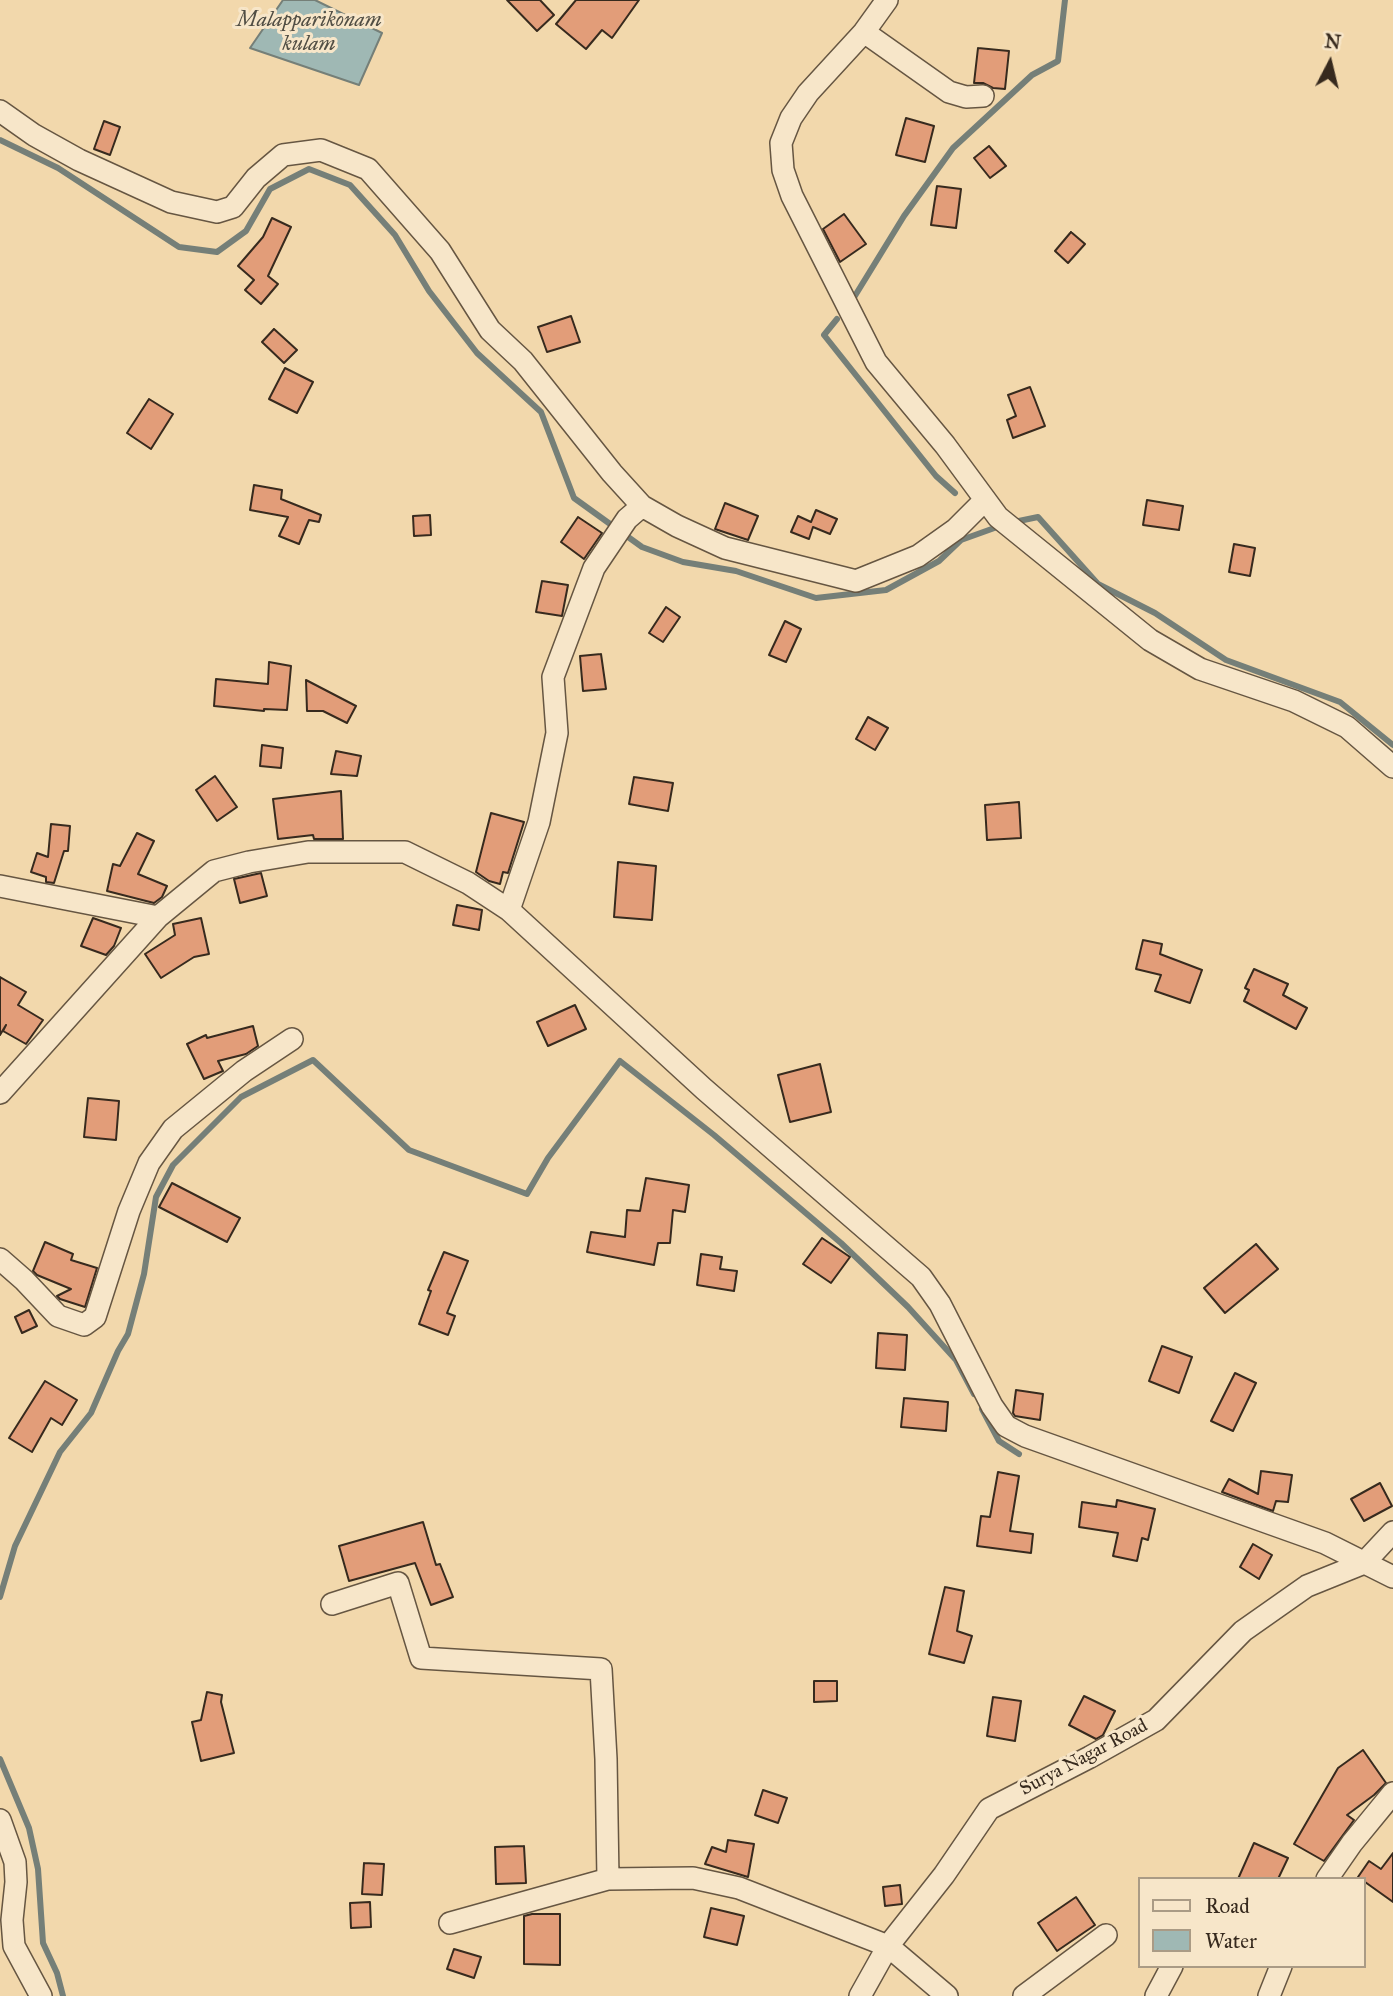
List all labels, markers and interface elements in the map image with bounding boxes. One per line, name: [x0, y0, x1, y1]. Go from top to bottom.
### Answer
water label: Malapparikonam kulam: [236, 8, 382, 58]
north arrow: [1295, 28, 1365, 98]
text: N: [1323, 29, 1342, 54]
street label: Surya Nagar Road: [1016, 1715, 1152, 1801]
legend: [1138, 1877, 1365, 1968]
text: Road: [1205, 1893, 1250, 1919]
text: Water: [1205, 1928, 1257, 1954]

